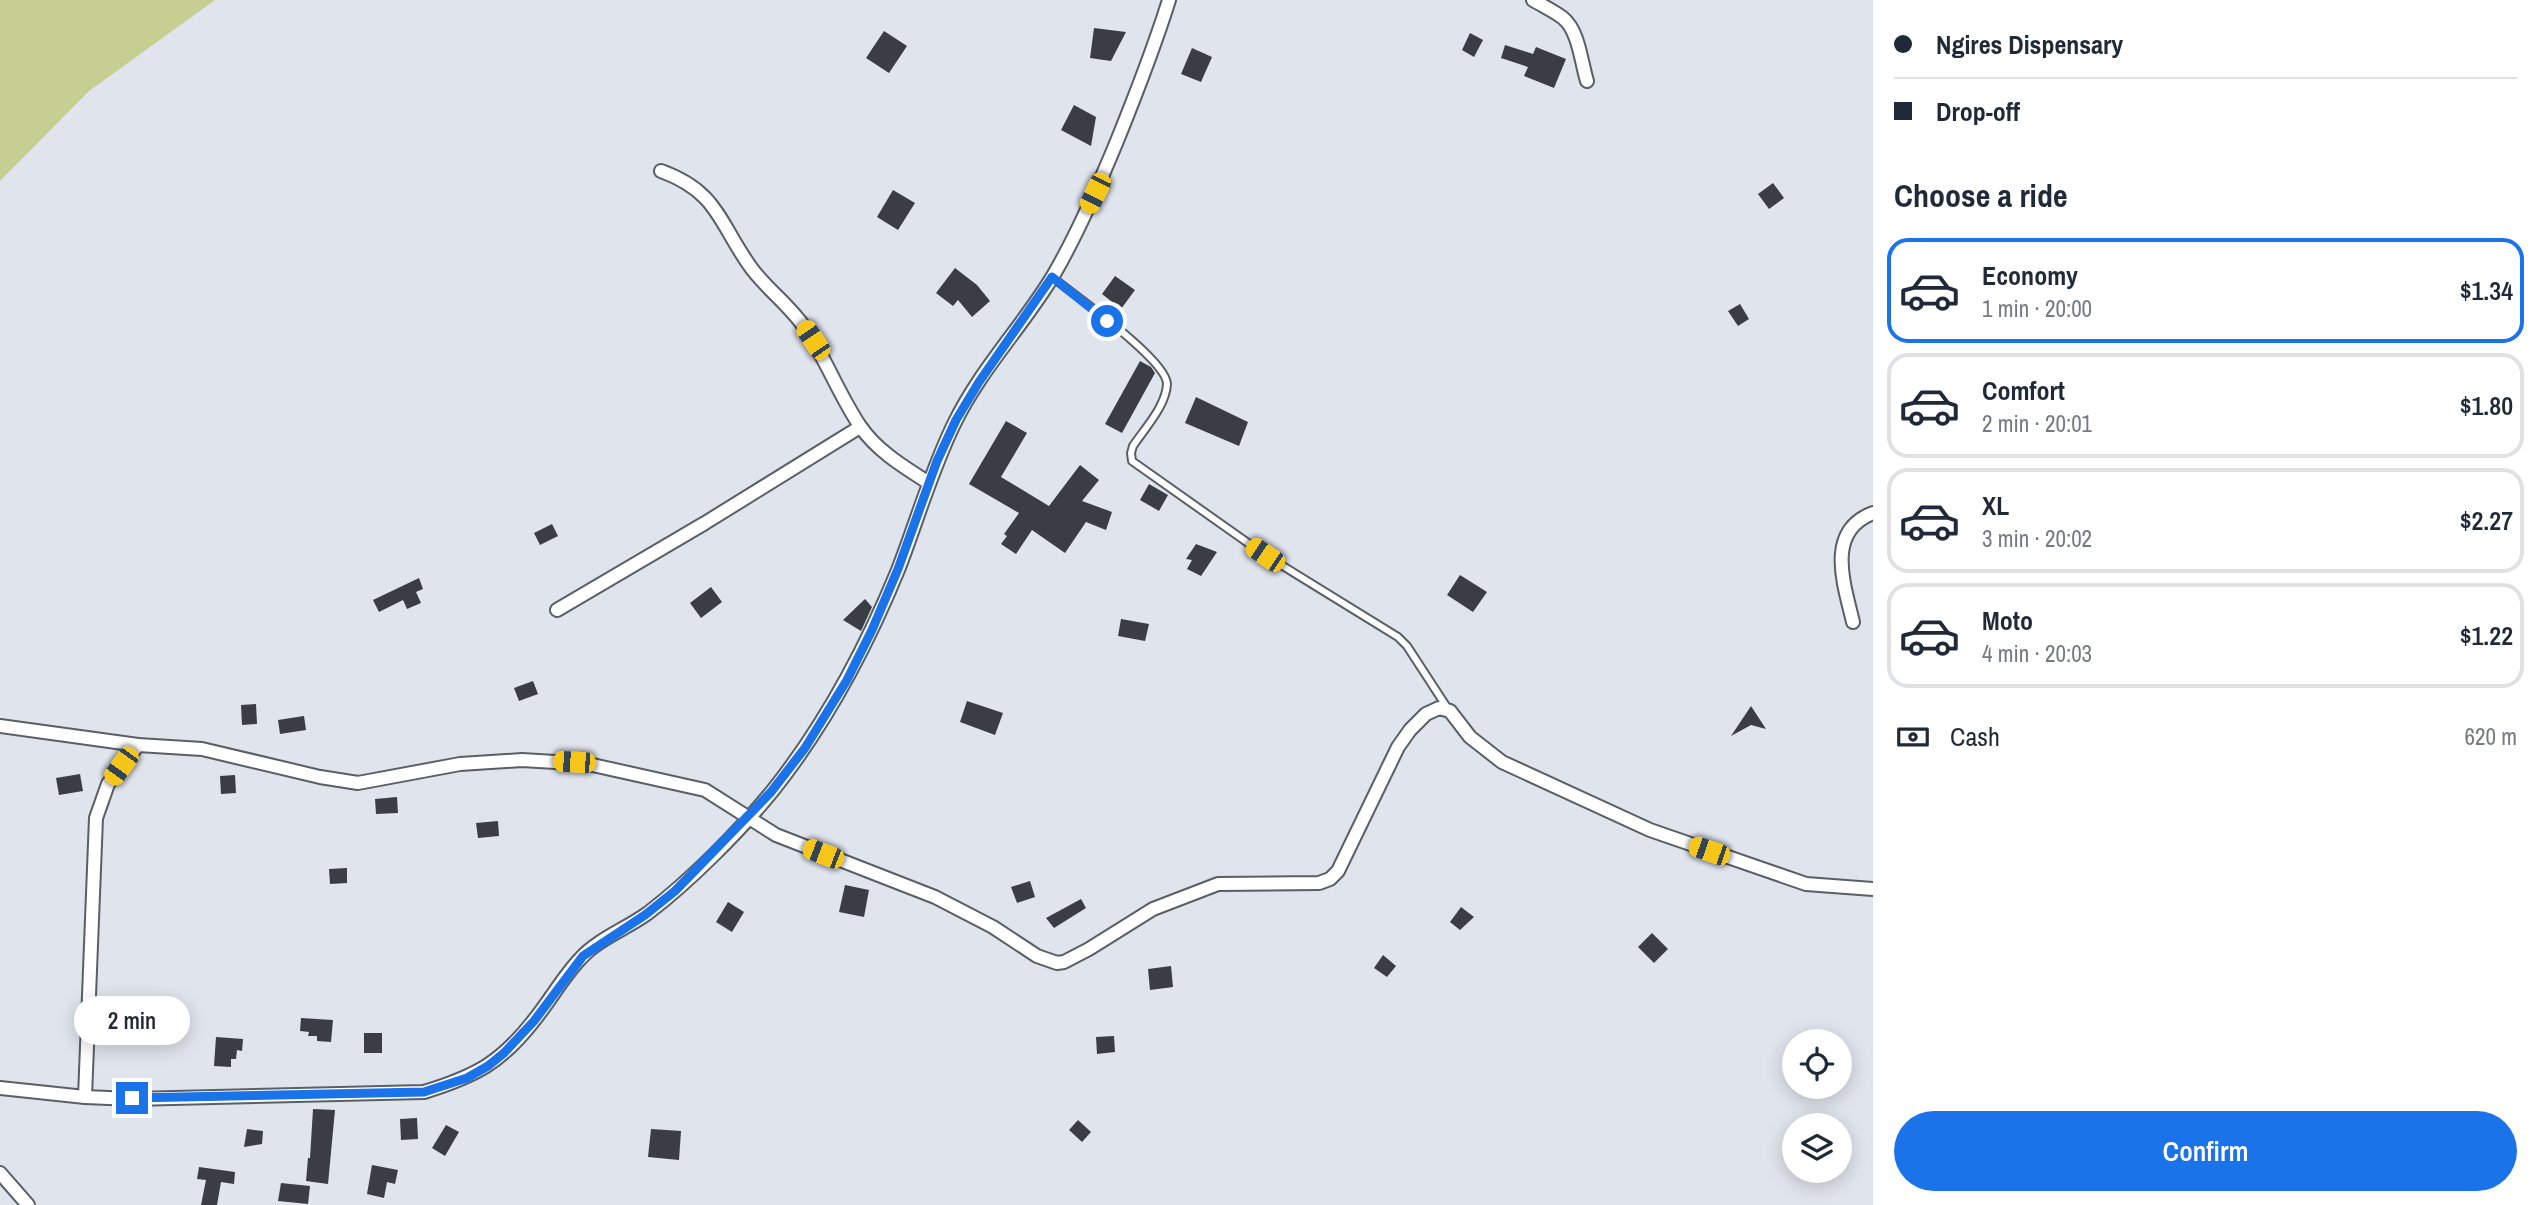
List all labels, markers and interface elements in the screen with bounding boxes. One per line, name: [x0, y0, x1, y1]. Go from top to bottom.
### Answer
text: Ngires Dispensary: [1936, 27, 2123, 62]
text: Drop-off: [1936, 94, 2020, 129]
car: [1077, 170, 1114, 216]
text: Choose a ride: [1894, 174, 2068, 217]
text: Economy: [1982, 258, 2078, 293]
icon: car: [1898, 259, 1961, 322]
text: $1.34: [2460, 273, 2513, 308]
text: 1 min · 20:00: [1982, 293, 2092, 324]
route start: [1091, 305, 1123, 337]
car: [793, 317, 834, 363]
text: Comfort: [1982, 373, 2065, 408]
icon: car: [1898, 374, 1961, 437]
text: $1.80: [2460, 388, 2513, 423]
text: 2 min · 20:01: [1982, 408, 2092, 439]
text: XL: [1982, 488, 2009, 523]
icon: car: [1898, 489, 1961, 552]
text: $2.27: [2460, 503, 2513, 538]
text: 3 min · 20:02: [1982, 523, 2092, 554]
car: [1242, 535, 1289, 575]
text: Moto: [1982, 603, 2033, 638]
icon: car: [1898, 604, 1961, 667]
text: $1.22: [2460, 618, 2513, 653]
text: 4 min · 20:03: [1982, 638, 2092, 669]
icon: cash: [1894, 718, 1932, 756]
text: Cash: [1950, 719, 2000, 754]
text: 620 m: [2465, 721, 2517, 752]
car: [101, 743, 142, 789]
car: [553, 750, 596, 774]
car: [1686, 834, 1733, 868]
car: [800, 837, 847, 871]
callout: 2 min: [74, 996, 190, 1046]
text: 2 min: [108, 1005, 156, 1036]
map controls: [1782, 1029, 1852, 1183]
button: locate: [1782, 1029, 1852, 1099]
route end: [116, 1082, 148, 1114]
button: Confirm: [1894, 1111, 2517, 1191]
button: layers: [1782, 1113, 1852, 1183]

